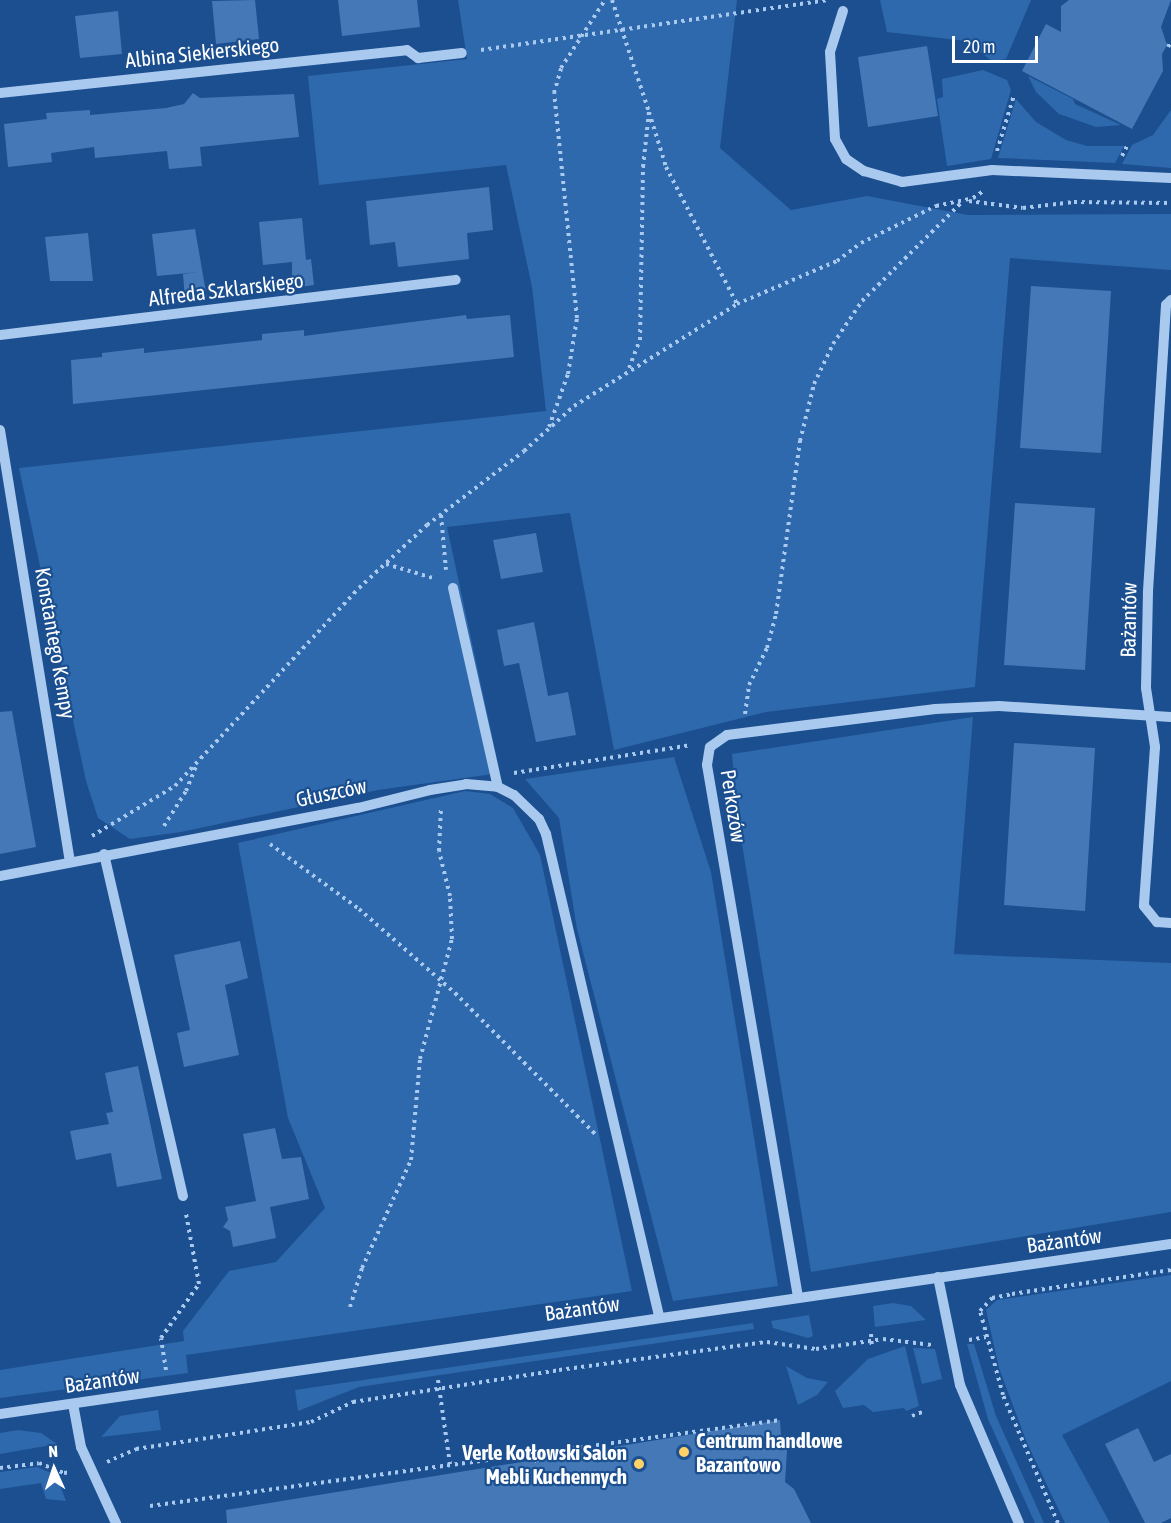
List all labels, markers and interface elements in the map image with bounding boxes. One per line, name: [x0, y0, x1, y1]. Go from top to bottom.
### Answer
scale bar: [955, 24, 1040, 62]
street label: Albina Siekierskiego: [124, 31, 280, 73]
text: 20 m: [963, 36, 995, 57]
street label: Alfreda Szklarskiego: [147, 267, 305, 311]
street label: Konstantego Kempy: [30, 565, 82, 721]
street label: Bażantów: [1115, 582, 1141, 658]
street label: Perkozów: [716, 768, 752, 844]
street label: Głuszców: [293, 772, 369, 812]
street label: Bażantów: [1025, 1222, 1103, 1258]
street label: Bażantów: [543, 1290, 621, 1326]
street label: Bażantów: [63, 1362, 141, 1398]
place label: Centrum handlowe Bazantowo: [696, 1427, 843, 1477]
north arrow: [24, 1439, 84, 1499]
place label: Verle Kotłowski Salon Mebli Kuchennych: [462, 1439, 627, 1489]
text: N: [48, 1442, 58, 1460]
marker: Centrum handlowe Bazantowo: [677, 1445, 691, 1459]
marker: Verle Kotłowski Salon Mebli Kuchennych: [632, 1457, 646, 1471]

